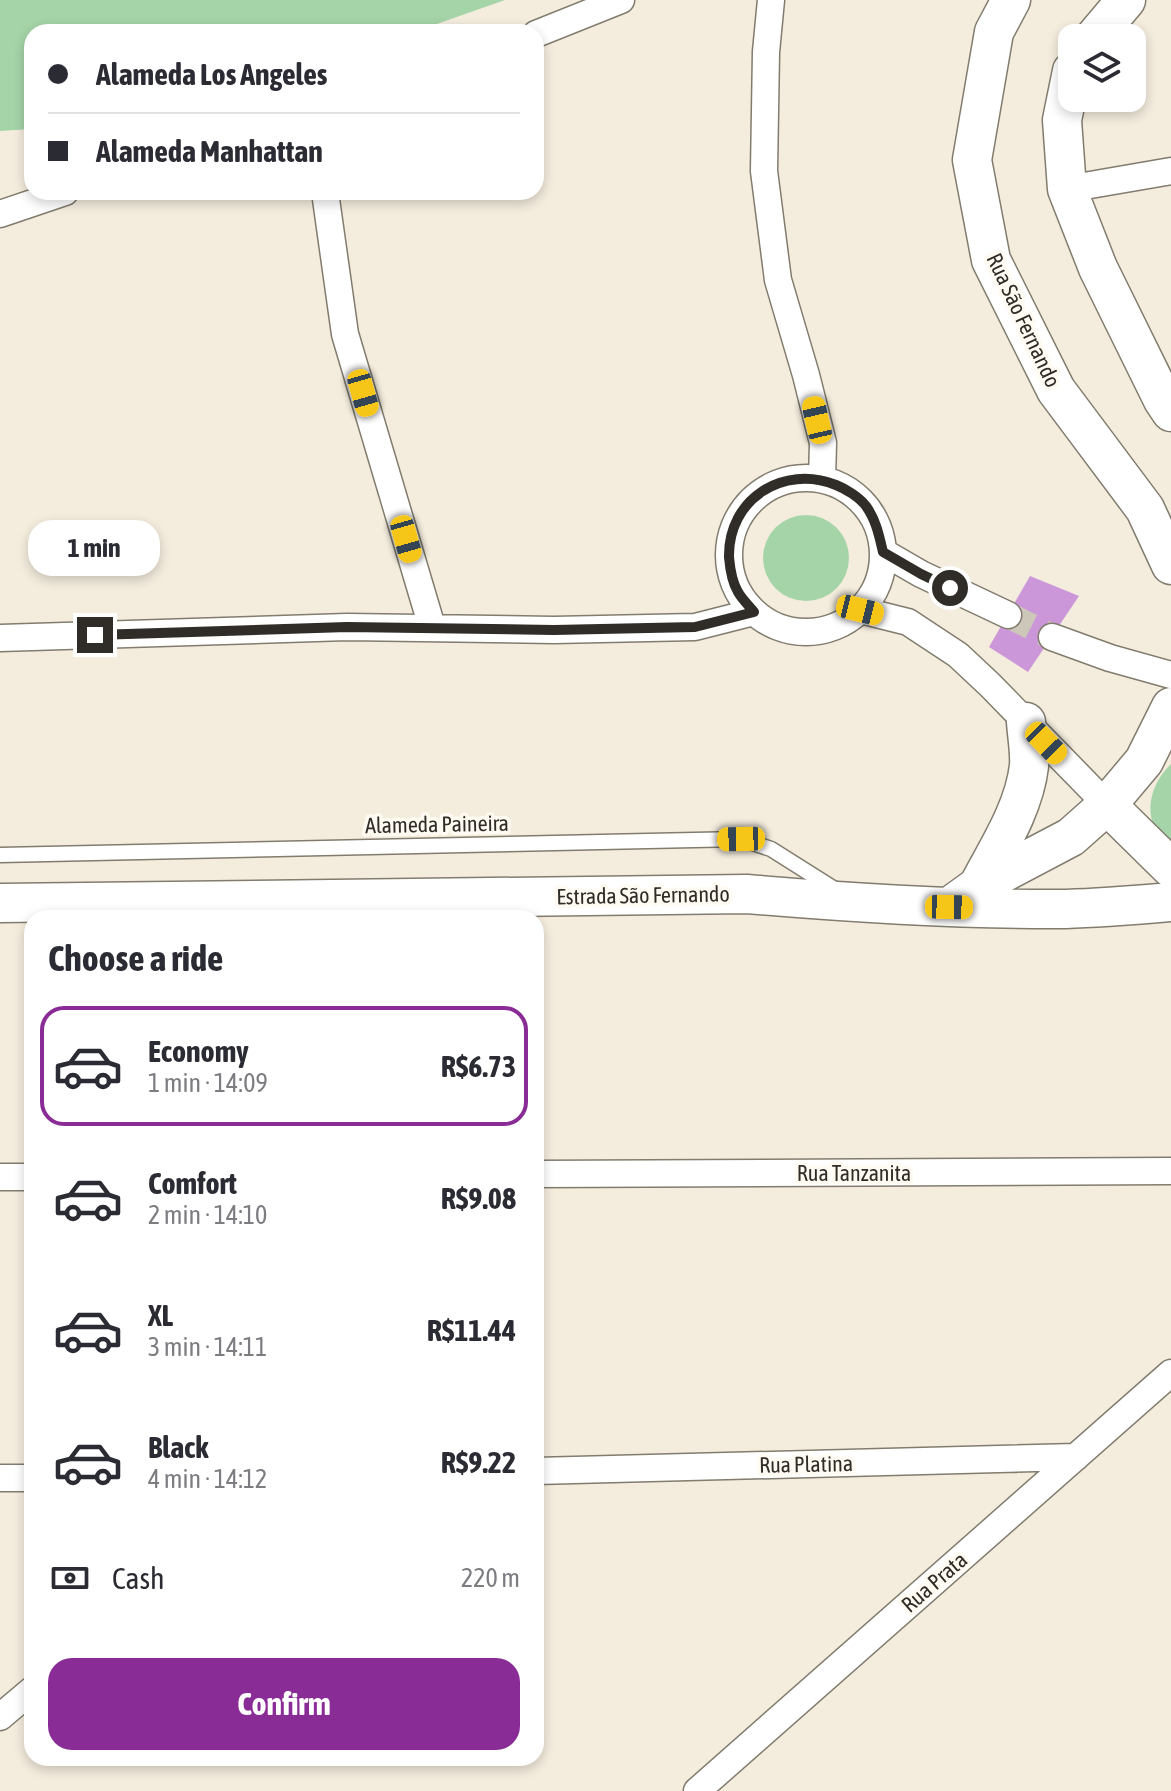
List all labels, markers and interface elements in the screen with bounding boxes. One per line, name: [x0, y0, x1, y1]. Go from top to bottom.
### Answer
map controls: [1058, 24, 1146, 112]
button: layers: [1058, 24, 1146, 112]
text: Alameda Los Angeles: [96, 57, 327, 91]
text: Alameda Manhattan: [96, 134, 323, 168]
street label: Rua São Fernando: [982, 249, 1066, 391]
car: [345, 367, 381, 419]
car: [800, 394, 834, 446]
car: [388, 513, 424, 565]
callout: 1 min: [29, 519, 161, 575]
text: 1 min: [67, 533, 121, 563]
route start: [932, 570, 968, 606]
car: [834, 593, 886, 627]
route end: [77, 617, 113, 653]
car: [1021, 717, 1071, 769]
street label: Alameda Paineira: [365, 810, 509, 838]
car: [717, 827, 765, 851]
street label: Estrada São Fernando: [556, 880, 730, 910]
car: [925, 895, 973, 919]
text: Choose a ride: [48, 937, 223, 979]
icon: car: [52, 1030, 124, 1102]
text: Economy: [148, 1034, 249, 1068]
text: R$6.73: [441, 1049, 516, 1083]
text: 1 min · 14:09: [148, 1068, 268, 1098]
street label: Rua Tanzanita: [797, 1160, 911, 1186]
icon: car: [52, 1162, 124, 1234]
text: Comfort: [148, 1166, 237, 1200]
text: R$9.08: [441, 1181, 516, 1215]
text: 2 min · 14:10: [148, 1200, 267, 1230]
icon: car: [52, 1294, 124, 1366]
text: XL: [148, 1298, 173, 1332]
text: R$11.44: [427, 1313, 516, 1347]
text: 3 min · 14:11: [148, 1332, 267, 1362]
icon: car: [52, 1426, 124, 1498]
text: Black: [148, 1430, 208, 1464]
text: R$9.22: [441, 1445, 516, 1479]
street label: Rua Platina: [759, 1450, 853, 1478]
text: 4 min · 14:12: [148, 1464, 267, 1494]
street label: Rua Prata: [896, 1546, 972, 1618]
icon: cash: [48, 1556, 92, 1600]
text: Cash: [112, 1561, 165, 1595]
text: 220 m: [461, 1563, 520, 1593]
button: Confirm: [48, 1658, 520, 1750]

